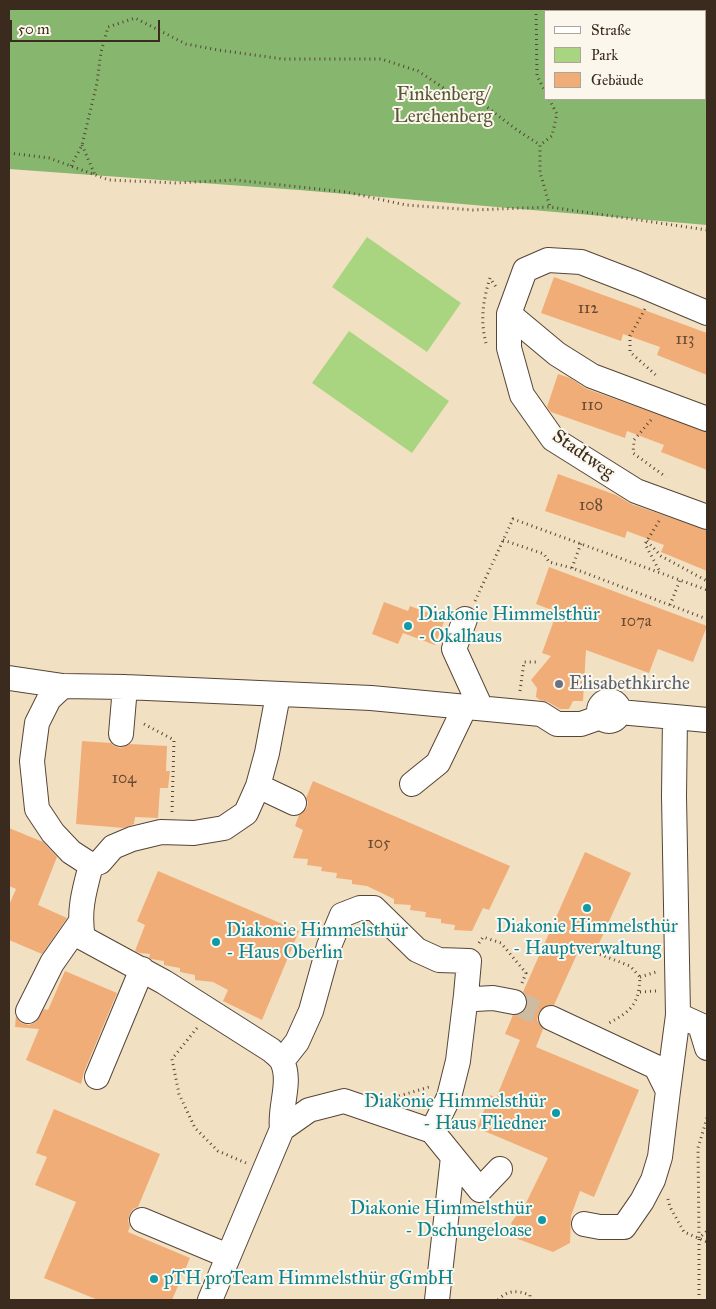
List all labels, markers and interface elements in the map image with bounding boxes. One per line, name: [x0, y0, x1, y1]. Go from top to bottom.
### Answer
scale bar: [12, 10, 162, 42]
legend: [544, 10, 706, 100]
text: 50 m: [18, 20, 50, 38]
text: Straße: [591, 21, 631, 39]
text: Park: [591, 46, 618, 64]
text: Gebäude: [591, 71, 644, 89]
park label: Finkenberg/ Lerchenberg: [394, 84, 492, 128]
house number: 112: [578, 299, 598, 319]
house number: 113: [675, 330, 695, 350]
house number: 110: [581, 396, 603, 416]
street label: Stadtweg: [547, 425, 619, 485]
house number: 108: [579, 496, 603, 516]
place label: Diakonie Himmelsthür - Okalhaus: [418, 604, 600, 648]
house number: 107a: [621, 612, 651, 632]
marker: Diakonie Himmelsthür - Okalhaus: [402, 620, 414, 632]
place label: Elisabethkirche: [569, 673, 690, 695]
marker: Elisabethkirche: [553, 678, 565, 690]
house number: 104: [112, 769, 136, 789]
house number: 105: [368, 834, 390, 854]
marker: Diakonie Himmelsthür - Hauptverwaltung: [581, 902, 593, 914]
place label: Diakonie Himmelsthür - Hauptverwaltung: [496, 916, 678, 960]
place label: Diakonie Himmelsthür - Haus Oberlin: [226, 920, 408, 964]
marker: Diakonie Himmelsthür - Haus Oberlin: [210, 936, 222, 948]
place label: Diakonie Himmelsthür - Haus Fliedner: [364, 1091, 546, 1135]
marker: Diakonie Himmelsthür - Haus Fliedner: [550, 1107, 562, 1119]
place label: Diakonie Himmelsthür - Dschungeloase: [350, 1198, 532, 1242]
marker: Diakonie Himmelsthür - Dschungeloase: [536, 1214, 548, 1226]
place label: pTH proTeam Himmelsthür gGmbH: [164, 1268, 454, 1290]
marker: pTH proTeam Himmelsthür gGmbH: [148, 1273, 160, 1285]

